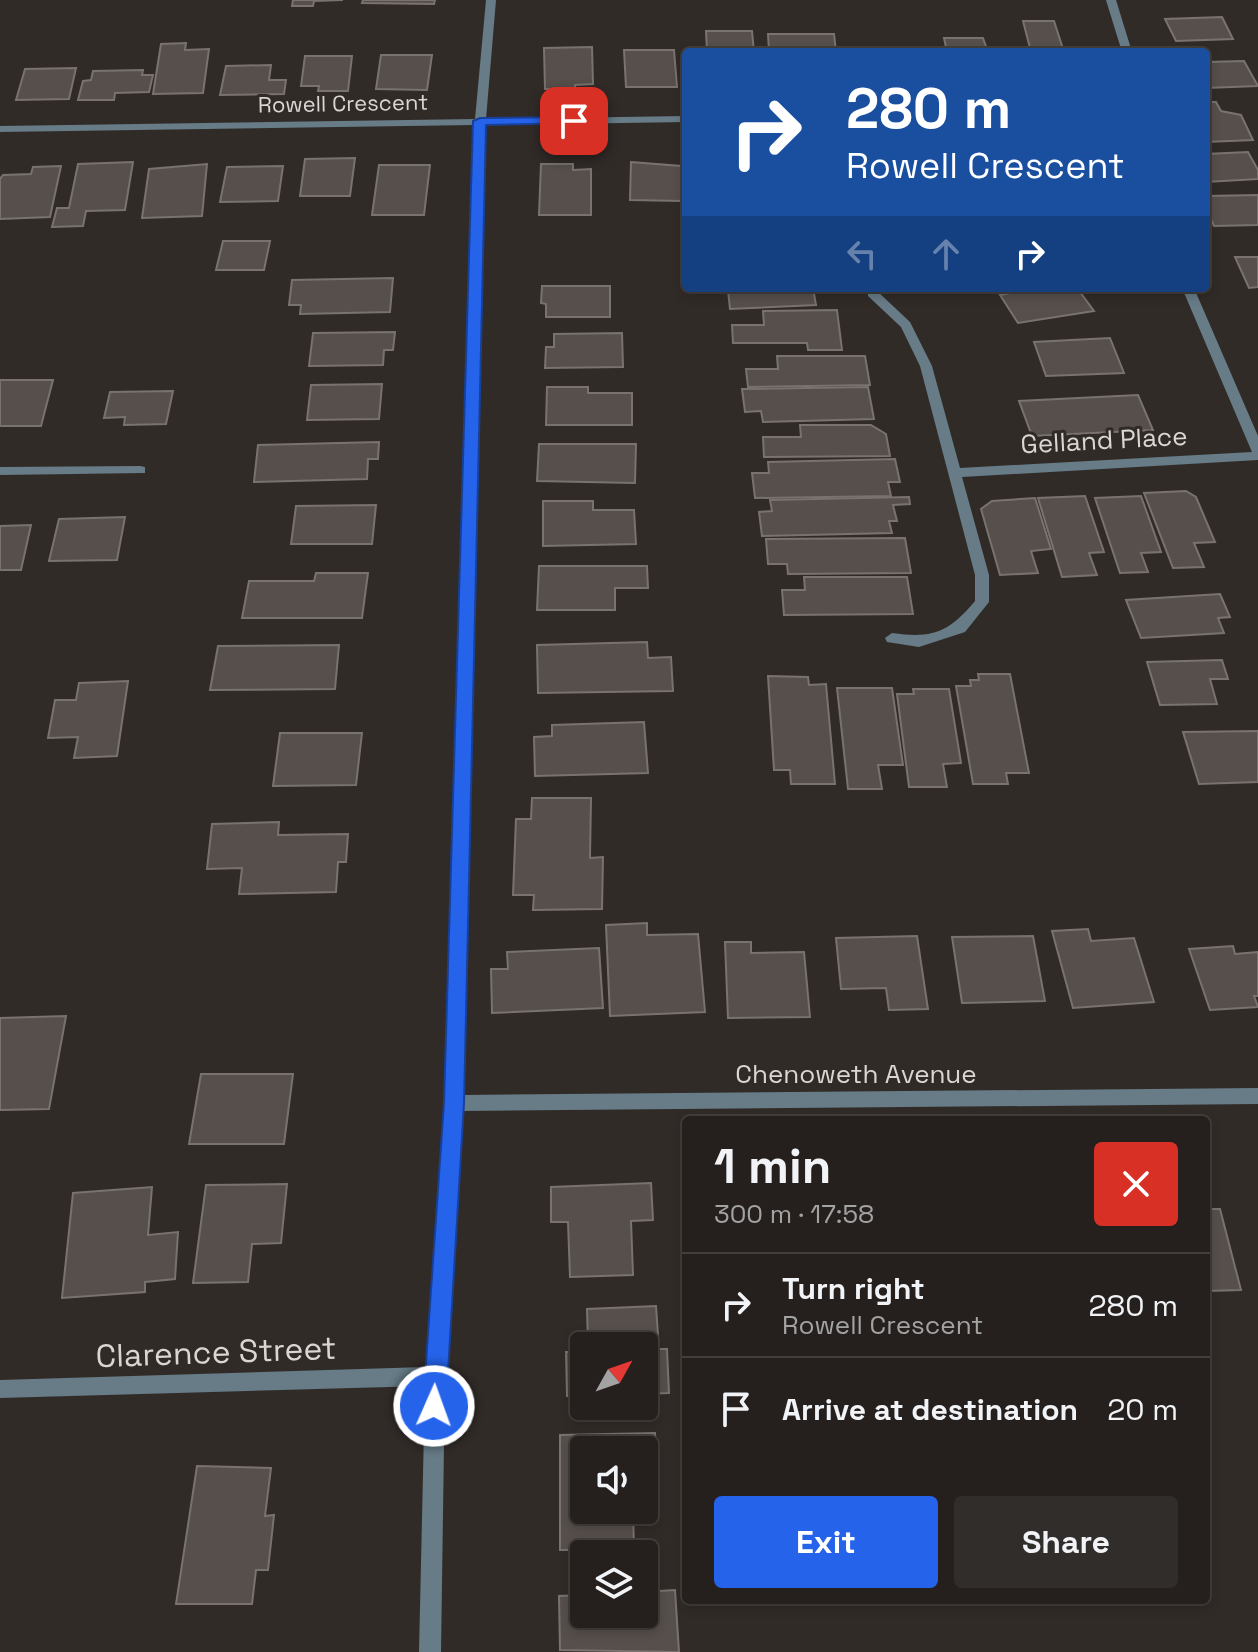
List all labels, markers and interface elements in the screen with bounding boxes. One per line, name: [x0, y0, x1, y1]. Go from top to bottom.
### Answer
text: 280 m: [846, 73, 1011, 144]
icon: right: [714, 80, 818, 184]
pin: [540, 87, 608, 155]
street label: Rowell Crescent: [258, 88, 428, 118]
icon: arrive: [552, 99, 596, 143]
text: Rowell Crescent: [846, 143, 1125, 189]
icon: left: [840, 232, 884, 276]
icon: ahead: [924, 232, 968, 276]
icon: right: [1008, 232, 1052, 276]
street label: Gelland Place: [1020, 419, 1188, 461]
street label: Chenoweth Avenue: [735, 1057, 977, 1091]
text: 1 min: [714, 1136, 831, 1197]
button: close: [1094, 1142, 1178, 1226]
text: 300 m · 17:58: [714, 1197, 874, 1231]
text: Turn right: [782, 1269, 925, 1308]
icon: right: [714, 1283, 758, 1327]
text: 280 m: [1088, 1286, 1178, 1325]
text: Rowell Crescent: [782, 1308, 983, 1342]
street label: Clarence Street: [95, 1328, 337, 1376]
north arrow: [570, 1332, 658, 1420]
map controls: [570, 1332, 658, 1628]
position arrow: [392, 1364, 476, 1448]
icon: arrive: [714, 1387, 758, 1431]
text: Arrive at destination: [782, 1390, 1078, 1429]
text: 20 m: [1107, 1390, 1178, 1429]
button: sound: [570, 1436, 658, 1524]
button: Exit: [714, 1496, 938, 1588]
button: Share: [954, 1496, 1178, 1588]
button: layers: [570, 1540, 658, 1628]

